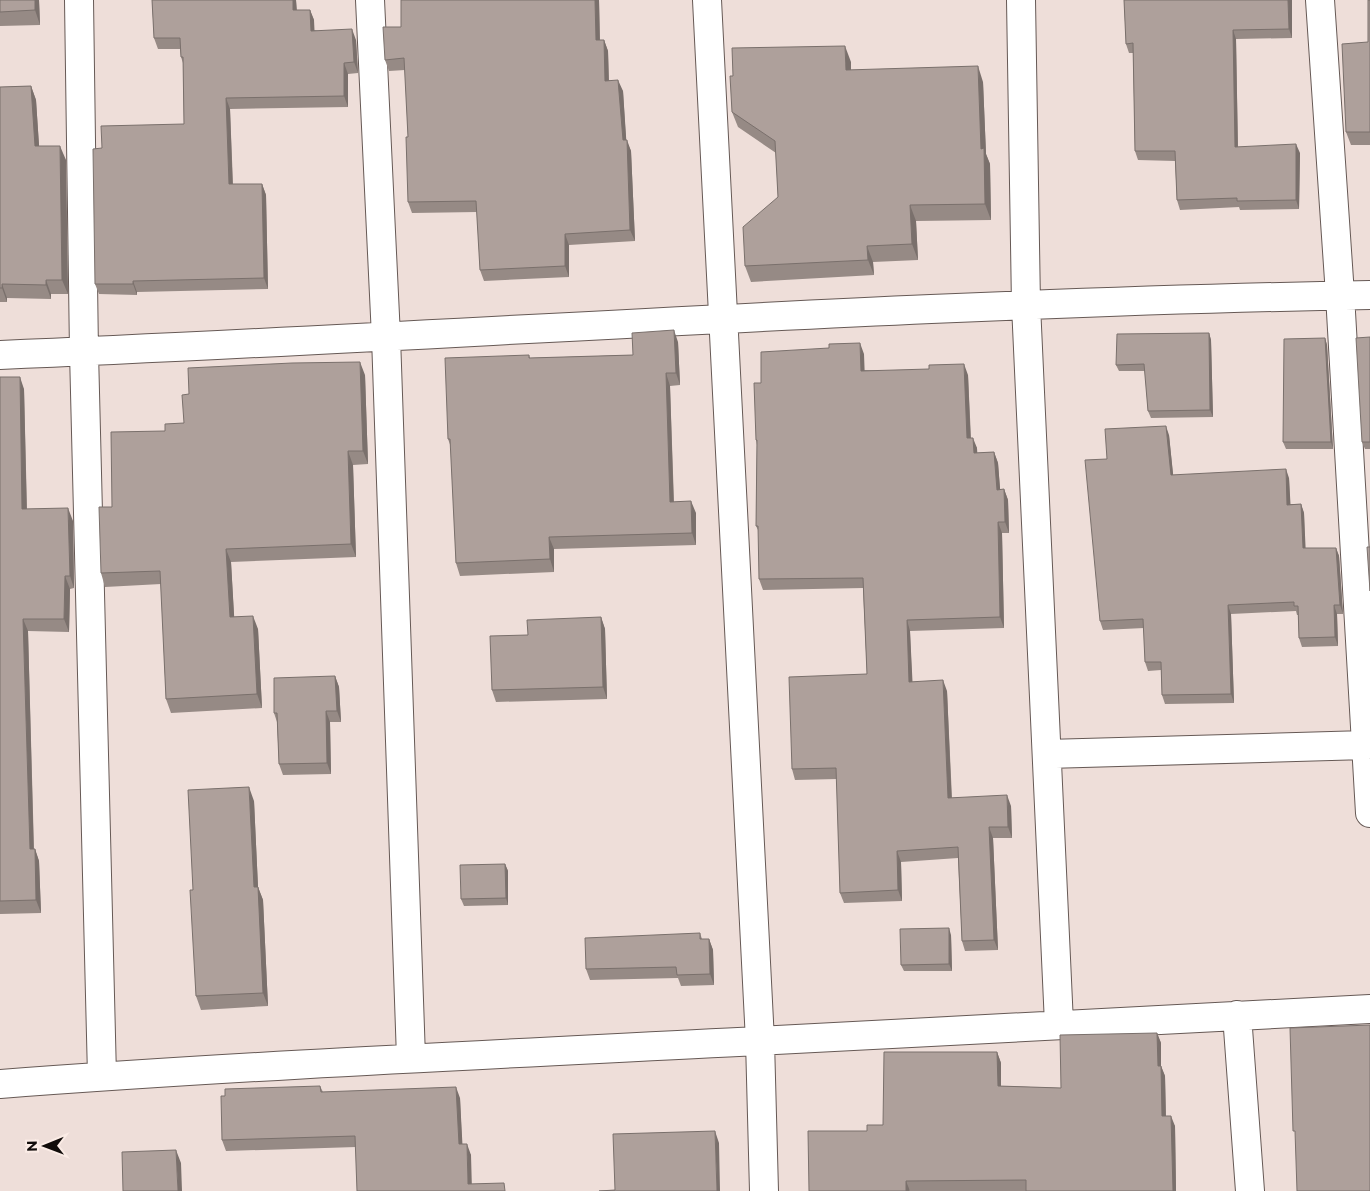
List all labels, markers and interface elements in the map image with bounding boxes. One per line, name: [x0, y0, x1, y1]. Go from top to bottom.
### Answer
north arrow: [20, 1121, 70, 1171]
text: N: [23, 1140, 41, 1152]

